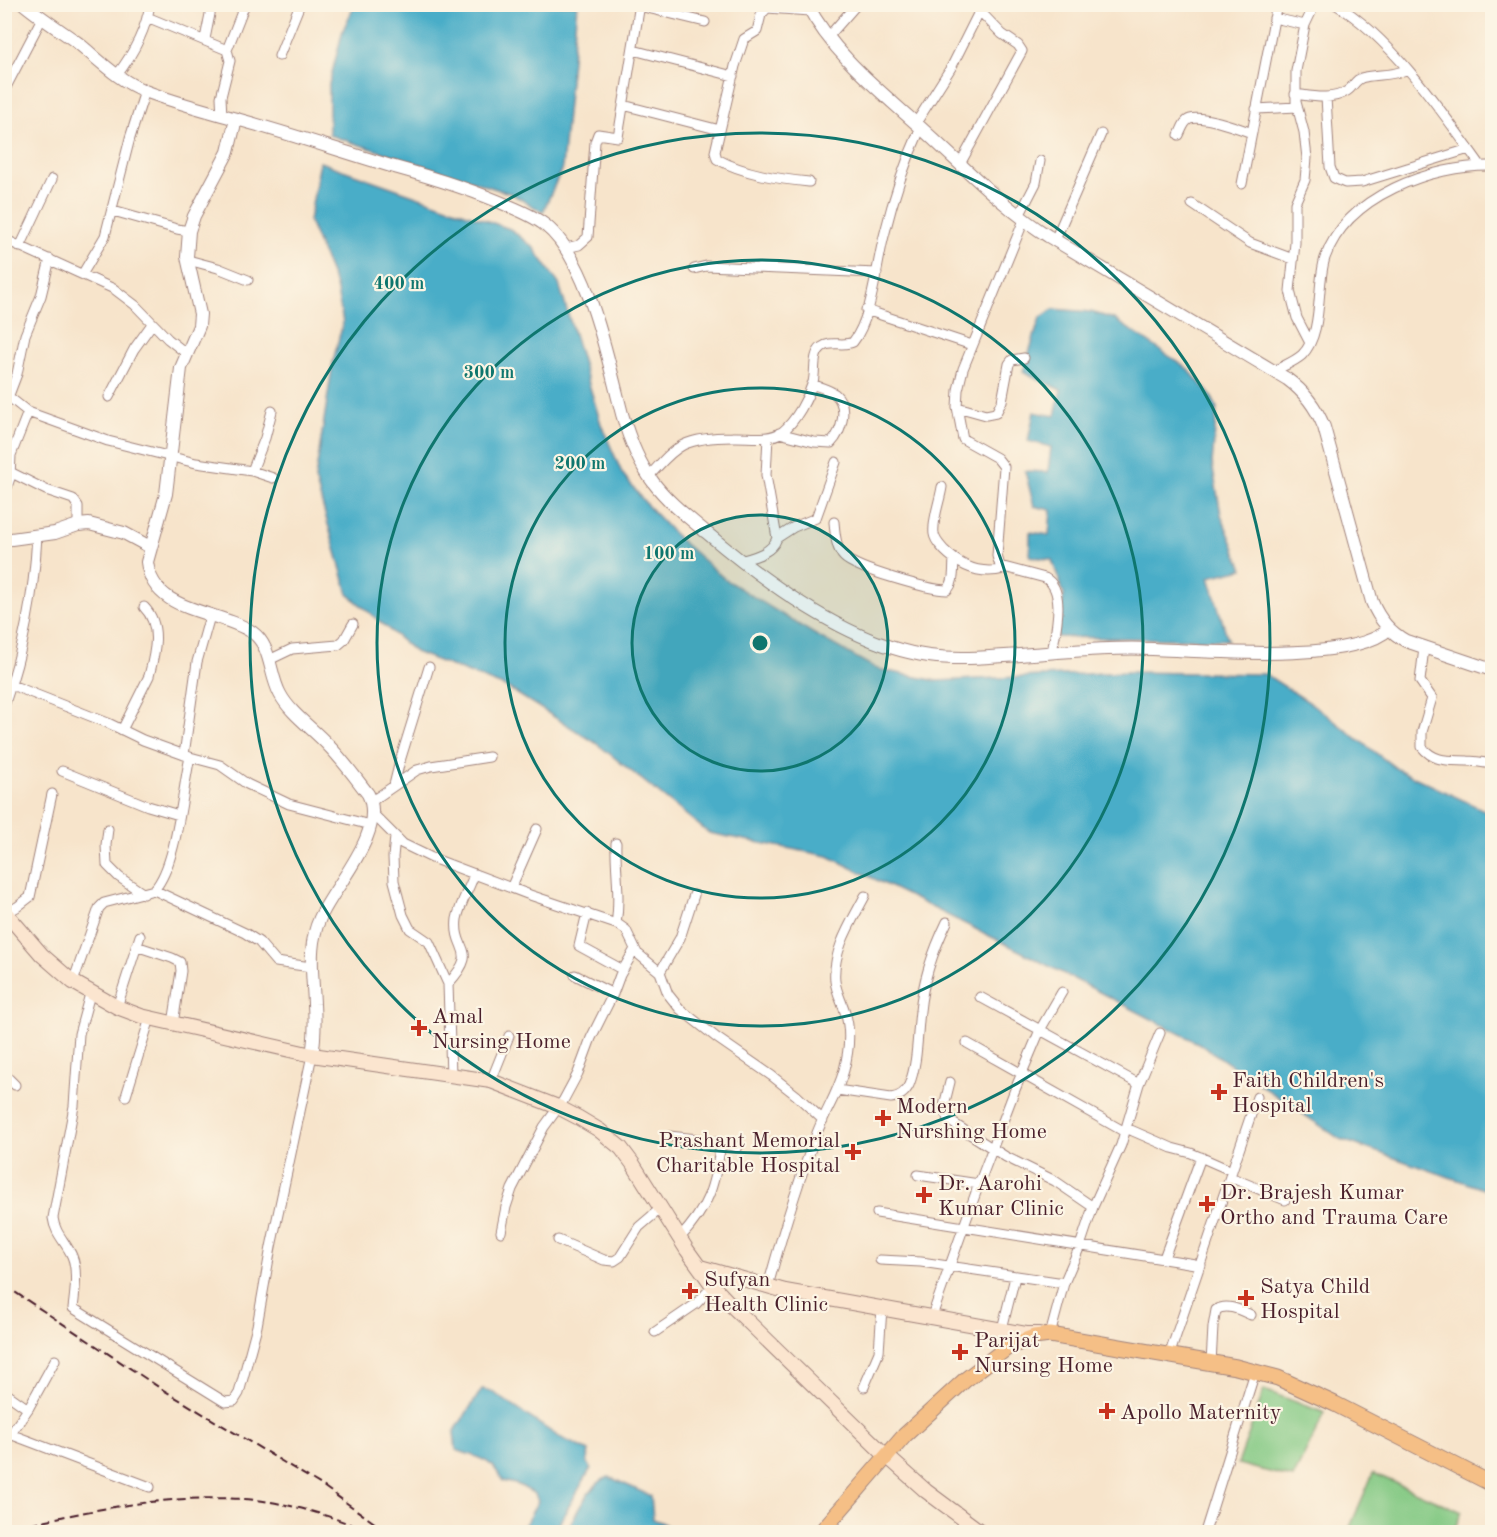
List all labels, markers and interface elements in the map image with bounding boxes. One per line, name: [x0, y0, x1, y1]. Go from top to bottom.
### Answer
text: 400 m: [374, 275, 424, 293]
text: 300 m: [464, 364, 514, 382]
text: 200 m: [555, 455, 605, 473]
text: 100 m: [644, 545, 694, 563]
centre of rings: [750, 633, 770, 653]
place label: Amal Nursing Home: [432, 1006, 571, 1053]
marker: Amal Nursing Home: [410, 1019, 428, 1037]
place label: Faith Children's Hospital: [1232, 1070, 1384, 1117]
marker: Faith Children's Hospital: [1210, 1083, 1228, 1101]
place label: Modern Nurshing Home: [896, 1096, 1047, 1143]
marker: Modern Nurshing Home: [874, 1109, 892, 1127]
place label: Prashant Memorial Charitable Hospital: [656, 1130, 840, 1177]
marker: Prashant Memorial Charitable Hospital: [844, 1143, 862, 1161]
place label: Dr. Aarohi Kumar Clinic: [938, 1173, 1064, 1220]
place label: Dr. Brajesh Kumar Ortho and Trauma Care: [1220, 1182, 1448, 1229]
marker: Dr. Aarohi Kumar Clinic: [915, 1186, 933, 1204]
marker: Dr. Brajesh Kumar Ortho and Trauma Care: [1198, 1195, 1216, 1213]
place label: Sufyan Health Clinic: [704, 1269, 828, 1316]
place label: Satya Child Hospital: [1260, 1276, 1370, 1323]
marker: Sufyan Health Clinic: [681, 1282, 699, 1300]
marker: Satya Child Hospital: [1237, 1289, 1255, 1307]
place label: Parijat Nursing Home: [974, 1330, 1113, 1377]
marker: Parijat Nursing Home: [951, 1343, 969, 1361]
marker: Apollo Maternity: [1098, 1402, 1116, 1420]
place label: Apollo Maternity: [1120, 1402, 1282, 1424]

